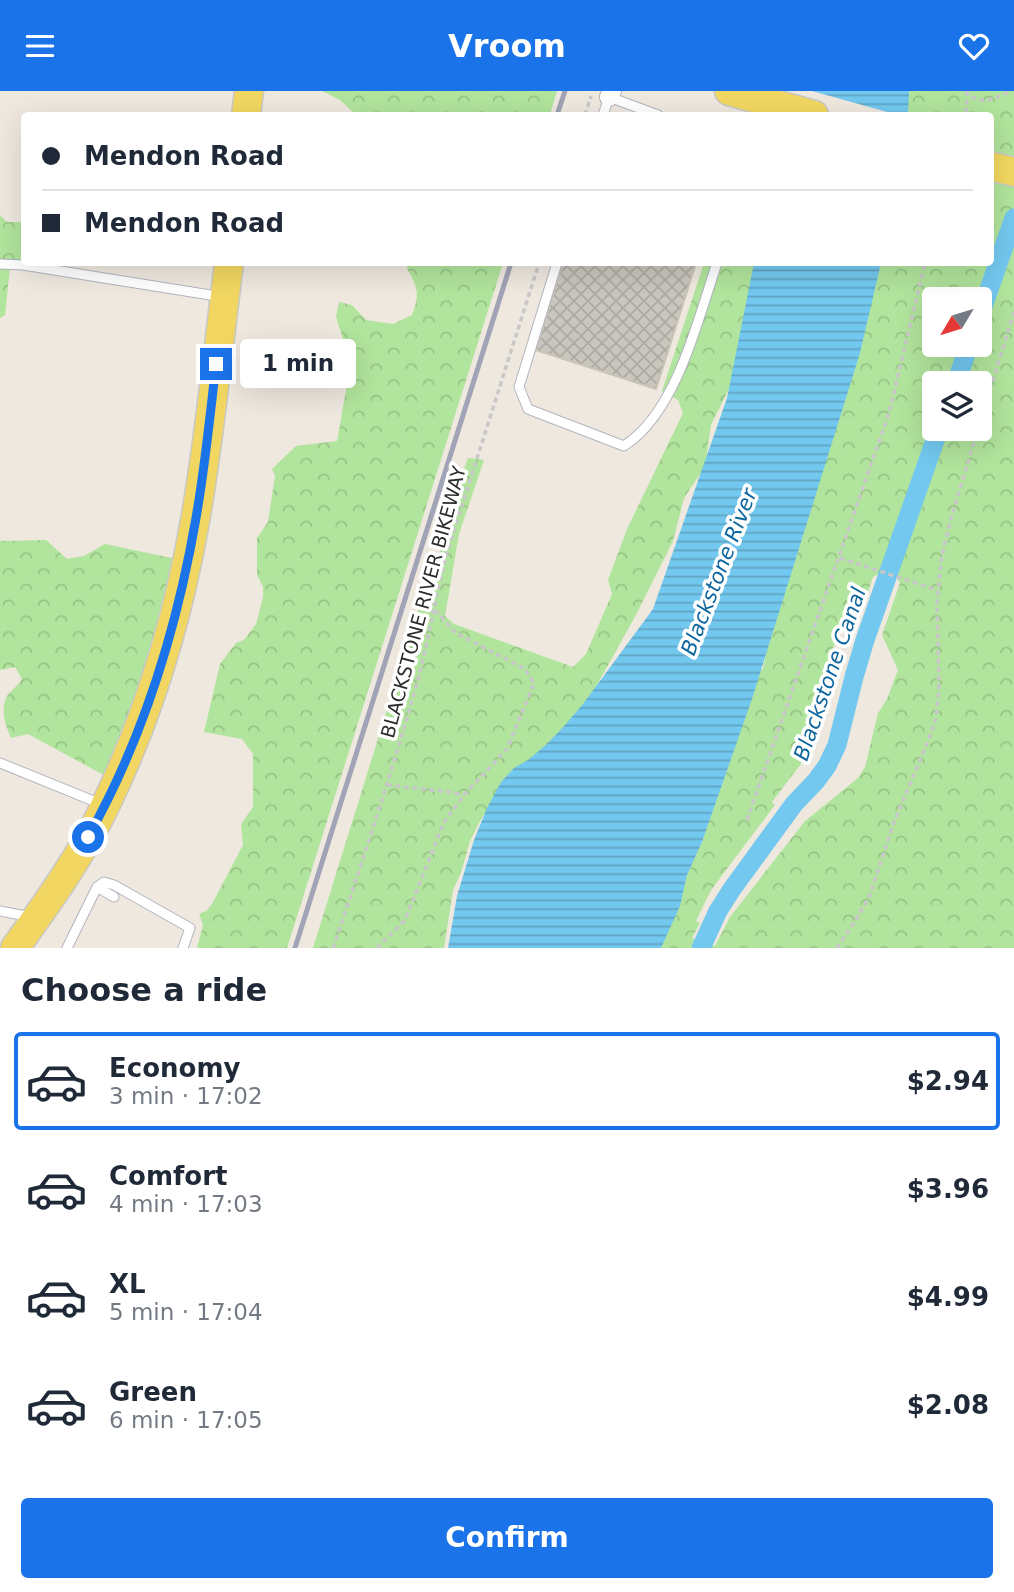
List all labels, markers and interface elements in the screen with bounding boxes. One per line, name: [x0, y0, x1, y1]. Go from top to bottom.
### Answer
icon: menu: [21, 27, 59, 65]
text: Vroom: [448, 27, 566, 65]
icon: heart: [955, 27, 993, 65]
text: Mendon Road: [84, 141, 284, 171]
text: Mendon Road: [84, 208, 284, 238]
north arrow: [922, 287, 992, 357]
map controls: [922, 287, 992, 441]
callout: 1 min: [241, 339, 356, 389]
route end: [200, 348, 232, 380]
text: 1 min: [262, 350, 334, 376]
button: layers: [922, 371, 992, 441]
street label: BLACKSTONE RIVER BIKEWAY: [376, 463, 470, 740]
water label: Blackstone River: [676, 484, 762, 659]
water label: Blackstone Canal: [789, 584, 871, 764]
route start: [72, 821, 104, 853]
text: Choose a ride: [21, 971, 267, 1009]
icon: car: [25, 1050, 88, 1113]
text: Economy: [109, 1053, 240, 1083]
text: $2.94: [907, 1066, 989, 1096]
text: 3 min · 17:02: [109, 1083, 263, 1109]
icon: car: [25, 1158, 88, 1221]
text: Comfort: [109, 1161, 227, 1191]
text: $3.96: [907, 1174, 989, 1204]
text: 4 min · 17:03: [109, 1191, 263, 1217]
icon: car: [25, 1266, 88, 1329]
text: XL: [109, 1269, 146, 1299]
text: $4.99: [907, 1282, 989, 1312]
text: 5 min · 17:04: [109, 1299, 263, 1325]
icon: car: [25, 1374, 88, 1437]
text: Green: [109, 1377, 197, 1407]
text: $2.08: [907, 1390, 989, 1420]
text: 6 min · 17:05: [109, 1407, 263, 1433]
button: Confirm: [21, 1498, 993, 1578]

